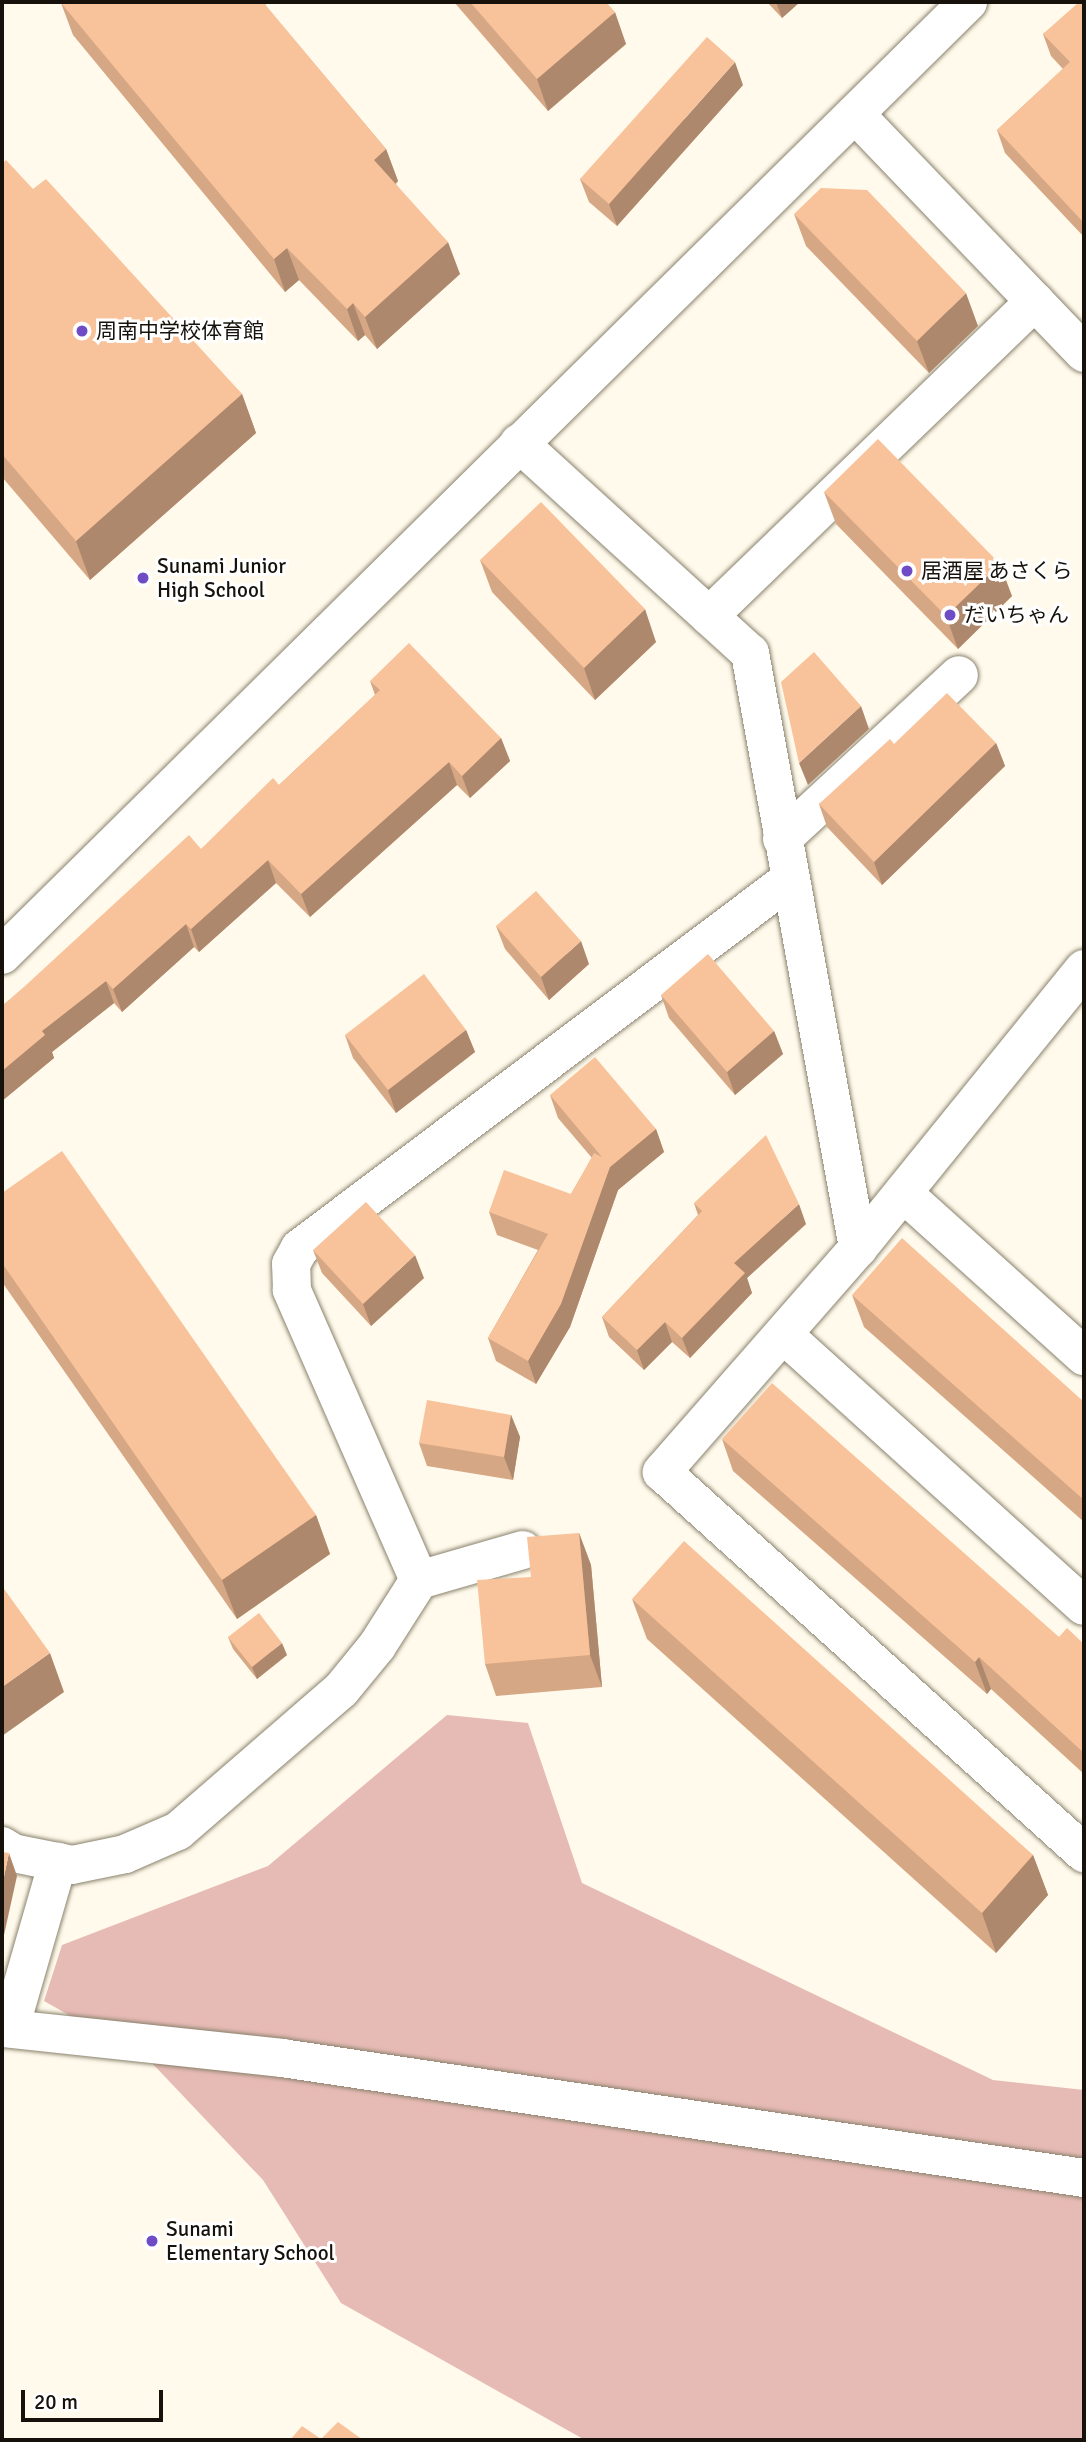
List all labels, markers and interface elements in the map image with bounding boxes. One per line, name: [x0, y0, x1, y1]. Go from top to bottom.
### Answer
place label: 周南中学校体育館: [96, 318, 264, 344]
marker: 周南中学校体育館: [74, 323, 90, 339]
place label: Sunami Junior High School: [157, 553, 286, 603]
place label: 居酒屋 あさくら: [921, 558, 1073, 584]
marker: 居酒屋 あさくら: [899, 563, 915, 579]
marker: Sunami Junior High School: [135, 570, 151, 586]
place label: だいちゃん: [964, 602, 1069, 628]
marker: だいちゃん: [942, 607, 958, 623]
place label: Sunami Elementary School: [166, 2216, 335, 2266]
marker: Sunami Elementary School: [144, 2233, 160, 2249]
scale bar: [24, 2376, 166, 2420]
text: 20 m: [34, 2389, 78, 2415]

